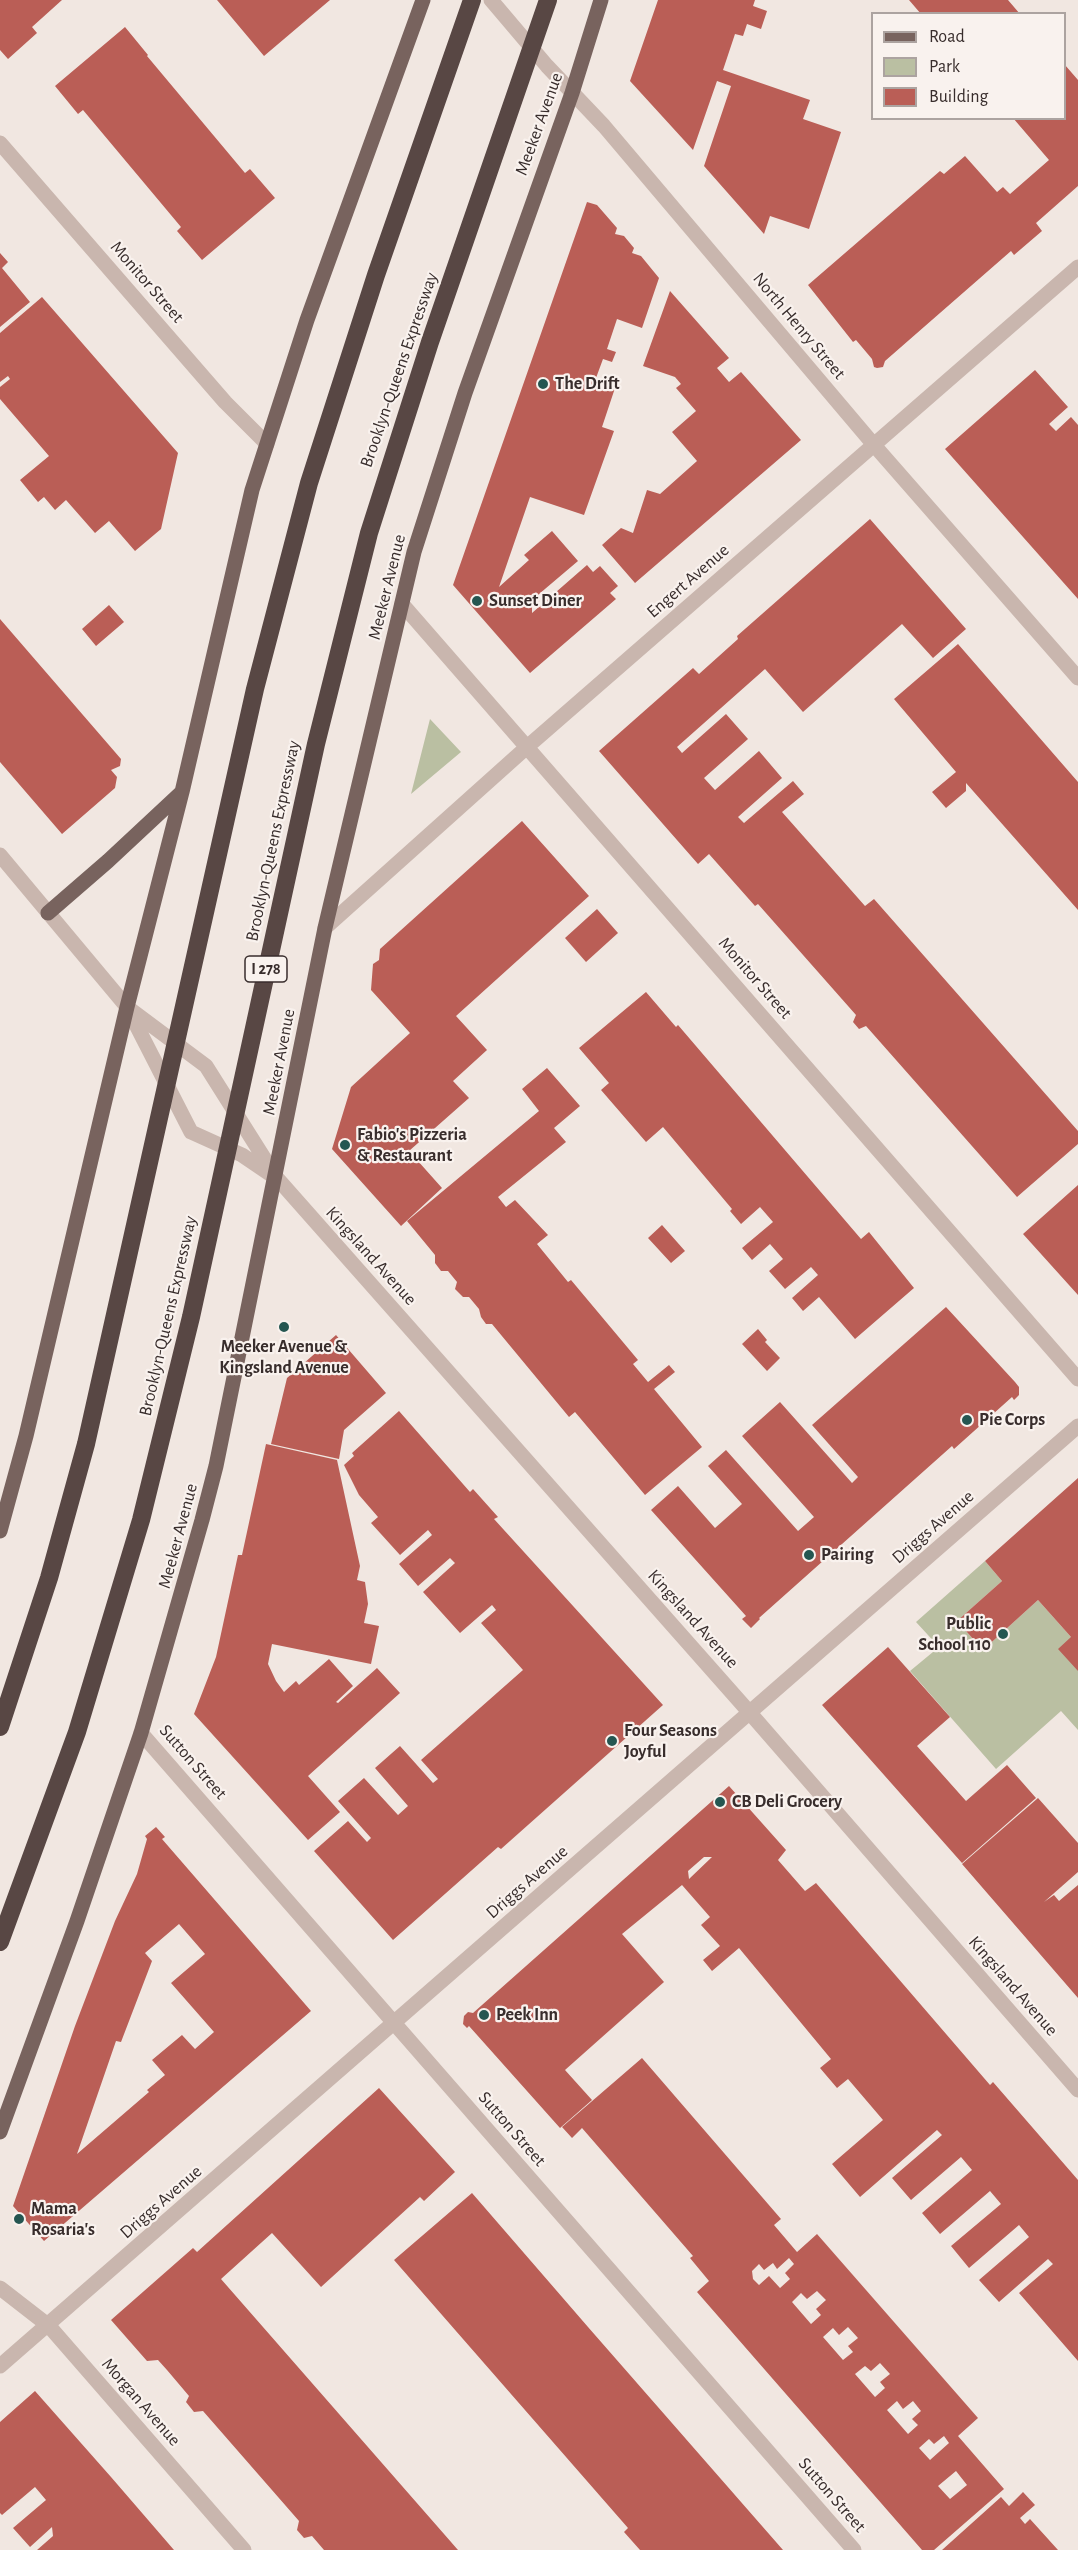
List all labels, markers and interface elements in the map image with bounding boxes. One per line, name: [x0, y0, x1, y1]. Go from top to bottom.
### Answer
legend: [871, 12, 1066, 120]
text: Road: [929, 28, 965, 46]
text: Park: [929, 58, 960, 76]
street label: Meeker Avenue: [510, 70, 568, 178]
text: Building: [929, 88, 988, 106]
street label: Monitor Street: [106, 237, 188, 327]
street label: North Henry Street: [748, 268, 850, 384]
street label: Brooklyn-Queens Expressway: [355, 270, 443, 470]
place label: The Drift: [555, 373, 620, 395]
marker: The Drift: [536, 377, 550, 391]
street label: Meeker Avenue: [363, 532, 411, 642]
street label: Engert Avenue: [642, 539, 734, 623]
place label: Sunset Diner: [489, 590, 582, 612]
marker: Sunset Diner: [470, 594, 484, 608]
street label: Brooklyn-Queens Expressway: [241, 739, 305, 943]
street label: Monitor Street: [714, 933, 796, 1023]
road number: I 278: [245, 956, 287, 982]
street label: Meeker Avenue: [258, 1007, 300, 1117]
place label: Fabio's Pizzeria & Restaurant: [357, 1124, 467, 1166]
marker: Fabio's Pizzeria & Restaurant: [338, 1138, 352, 1152]
street label: Kingsland Avenue: [321, 1202, 421, 1310]
street label: Brooklyn-Queens Expressway: [134, 1214, 202, 1418]
marker: Meeker Avenue & Kingsland Avenue: [277, 1320, 291, 1334]
place label: Meeker Avenue & Kingsland Avenue: [219, 1336, 349, 1378]
place label: Pie Corps: [979, 1409, 1045, 1431]
marker: Pie Corps: [960, 1413, 974, 1427]
street label: Meeker Avenue: [154, 1481, 202, 1591]
street label: Driggs Avenue: [888, 1486, 978, 1568]
place label: Pairing: [821, 1544, 873, 1566]
marker: Pairing: [802, 1548, 816, 1562]
street label: Kingsland Avenue: [643, 1565, 743, 1673]
place label: Public School 110: [918, 1613, 991, 1656]
marker: Public School 110: [996, 1627, 1010, 1641]
street label: Sutton Street: [155, 1720, 231, 1804]
place label: Four Seasons Joyful: [624, 1720, 717, 1762]
marker: Four Seasons Joyful: [605, 1734, 619, 1748]
place label: CB Deli Grocery: [732, 1791, 842, 1813]
marker: CB Deli Grocery: [713, 1795, 727, 1809]
street label: Driggs Avenue: [482, 1841, 572, 1923]
street label: Kingsland Avenue: [964, 1932, 1062, 2040]
place label: Peek Inn: [496, 2004, 558, 2026]
marker: Peek Inn: [477, 2008, 491, 2022]
street label: Sutton Street: [474, 2087, 550, 2171]
street label: Driggs Avenue: [116, 2161, 206, 2243]
place label: Mama Rosaria's: [31, 2198, 95, 2240]
marker: Mama Rosaria's: [12, 2212, 26, 2226]
street label: Morgan Avenue: [97, 2354, 185, 2450]
street label: Sutton Street: [794, 2453, 870, 2537]

